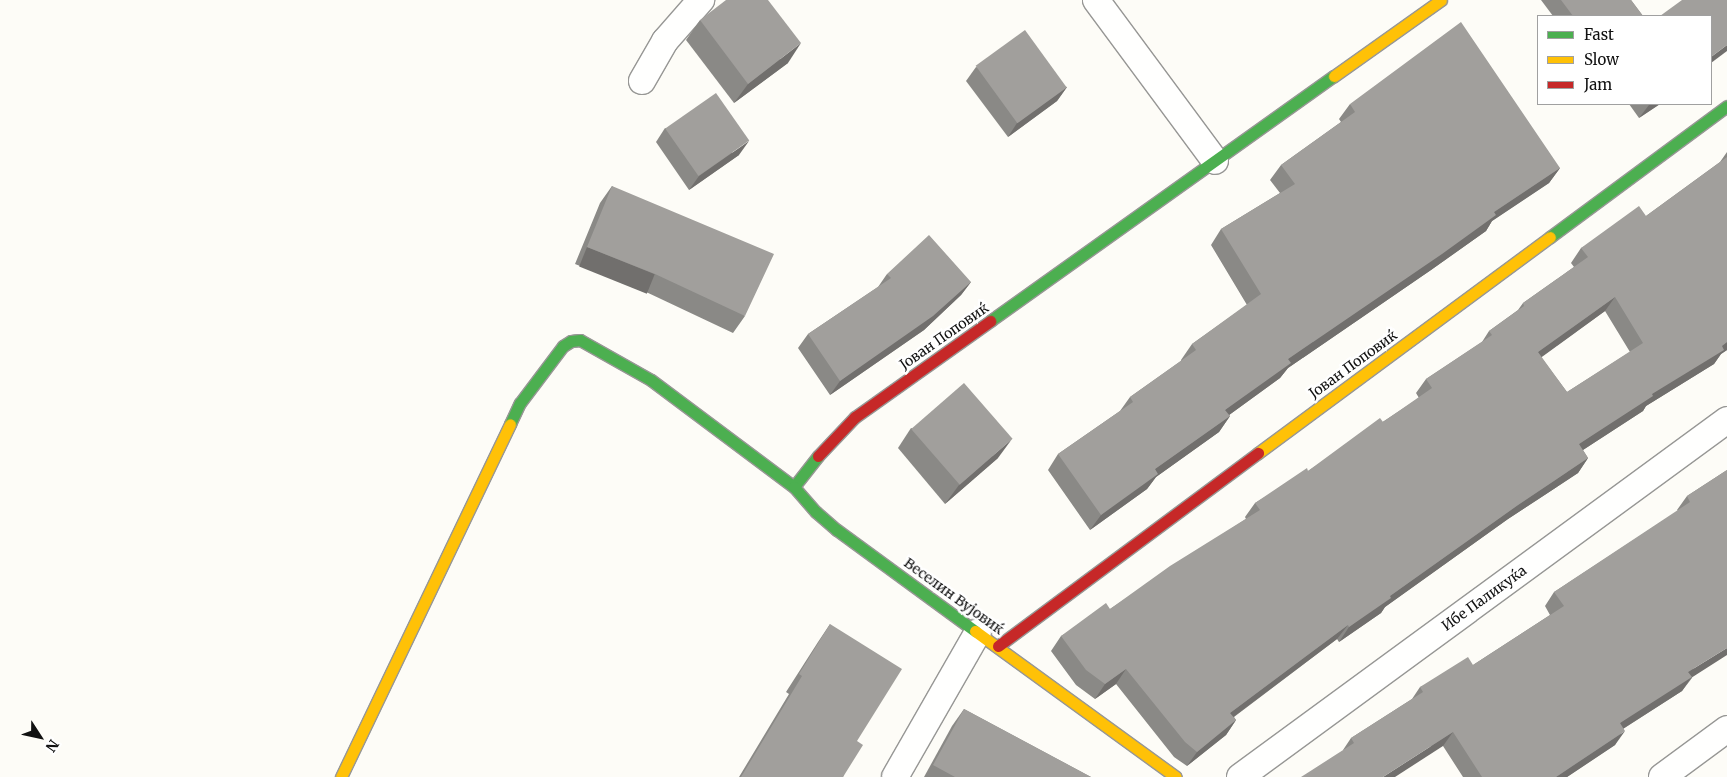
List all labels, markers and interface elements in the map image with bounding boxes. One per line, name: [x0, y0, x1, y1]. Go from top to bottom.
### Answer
legend: [1537, 15, 1712, 105]
text: Fast: [1584, 25, 1614, 44]
text: Slow: [1584, 50, 1619, 69]
text: Jam: [1584, 75, 1612, 94]
street label: Јован Поповиќ: [896, 299, 992, 373]
street label: Јован Поповиќ: [1306, 326, 1400, 402]
street label: Веселин Вујовиќ: [901, 554, 1007, 638]
street label: Ибе Паликуќа: [1438, 562, 1530, 634]
north arrow: [15, 712, 65, 762]
text: N: [42, 736, 63, 755]

